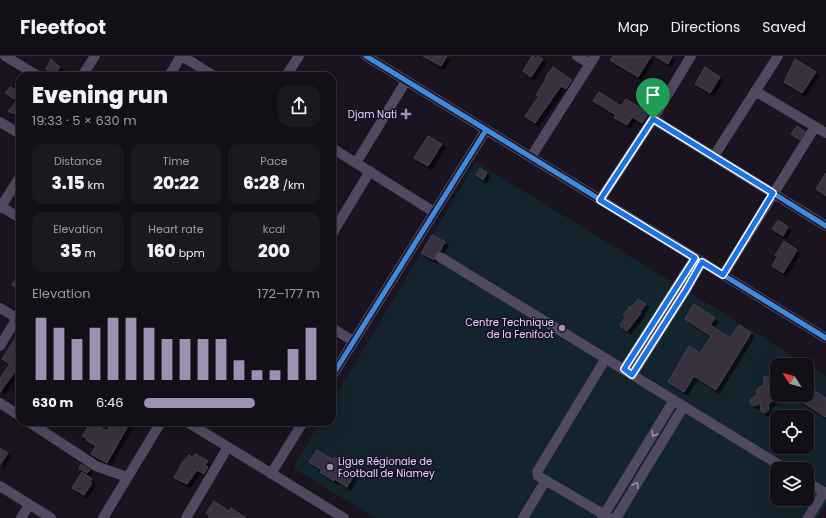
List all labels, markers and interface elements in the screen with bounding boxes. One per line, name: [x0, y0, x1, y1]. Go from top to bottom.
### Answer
text: Fleetfoot: [20, 14, 106, 41]
text: Map: [618, 17, 649, 37]
text: Directions: [671, 17, 740, 37]
text: Saved: [762, 17, 806, 37]
pin: [636, 78, 670, 119]
text: Evening run: [32, 80, 168, 111]
icon: arrive: [642, 84, 664, 106]
button: share: [278, 85, 320, 127]
place label: Djam Nati: [348, 107, 397, 122]
marker: Djam Nati: [400, 108, 412, 120]
text: 19:33 · 5 × 630 m: [32, 111, 137, 130]
text: Distance: [54, 153, 102, 169]
text: Time: [163, 153, 189, 169]
text: Pace: [260, 153, 288, 169]
text: 3.15: [51, 171, 85, 195]
text: 20:22: [153, 171, 199, 195]
text: 6:28: [243, 171, 280, 195]
text: km: [85, 177, 105, 193]
text: /km: [280, 177, 305, 193]
text: Elevation: [53, 221, 103, 237]
text: Heart rate: [148, 221, 204, 237]
text: kcal: [263, 221, 285, 237]
text: 35: [60, 239, 82, 263]
text: 160: [147, 239, 176, 263]
text: 200: [258, 239, 290, 263]
text: m: [82, 245, 96, 261]
text: bpm: [176, 245, 205, 261]
text: Elevation: [32, 284, 91, 303]
text: 172–177 m: [257, 284, 320, 303]
place label: Centre Technique de la Fenifoot: [465, 315, 554, 342]
marker: Centre Technique de la Fenifoot: [557, 323, 567, 333]
north arrow: [770, 358, 814, 402]
map controls: [770, 358, 814, 506]
text: 630 m: [32, 393, 73, 412]
text: 6:46: [96, 393, 123, 412]
button: locate: [770, 410, 814, 454]
one-way arrow: [651, 430, 658, 437]
place label: Ligue Régionale de Football de Niamey: [338, 454, 435, 481]
marker: Ligue Régionale de Football de Niamey: [325, 462, 335, 472]
button: layers: [770, 462, 814, 506]
one-way arrow: [631, 482, 639, 489]

